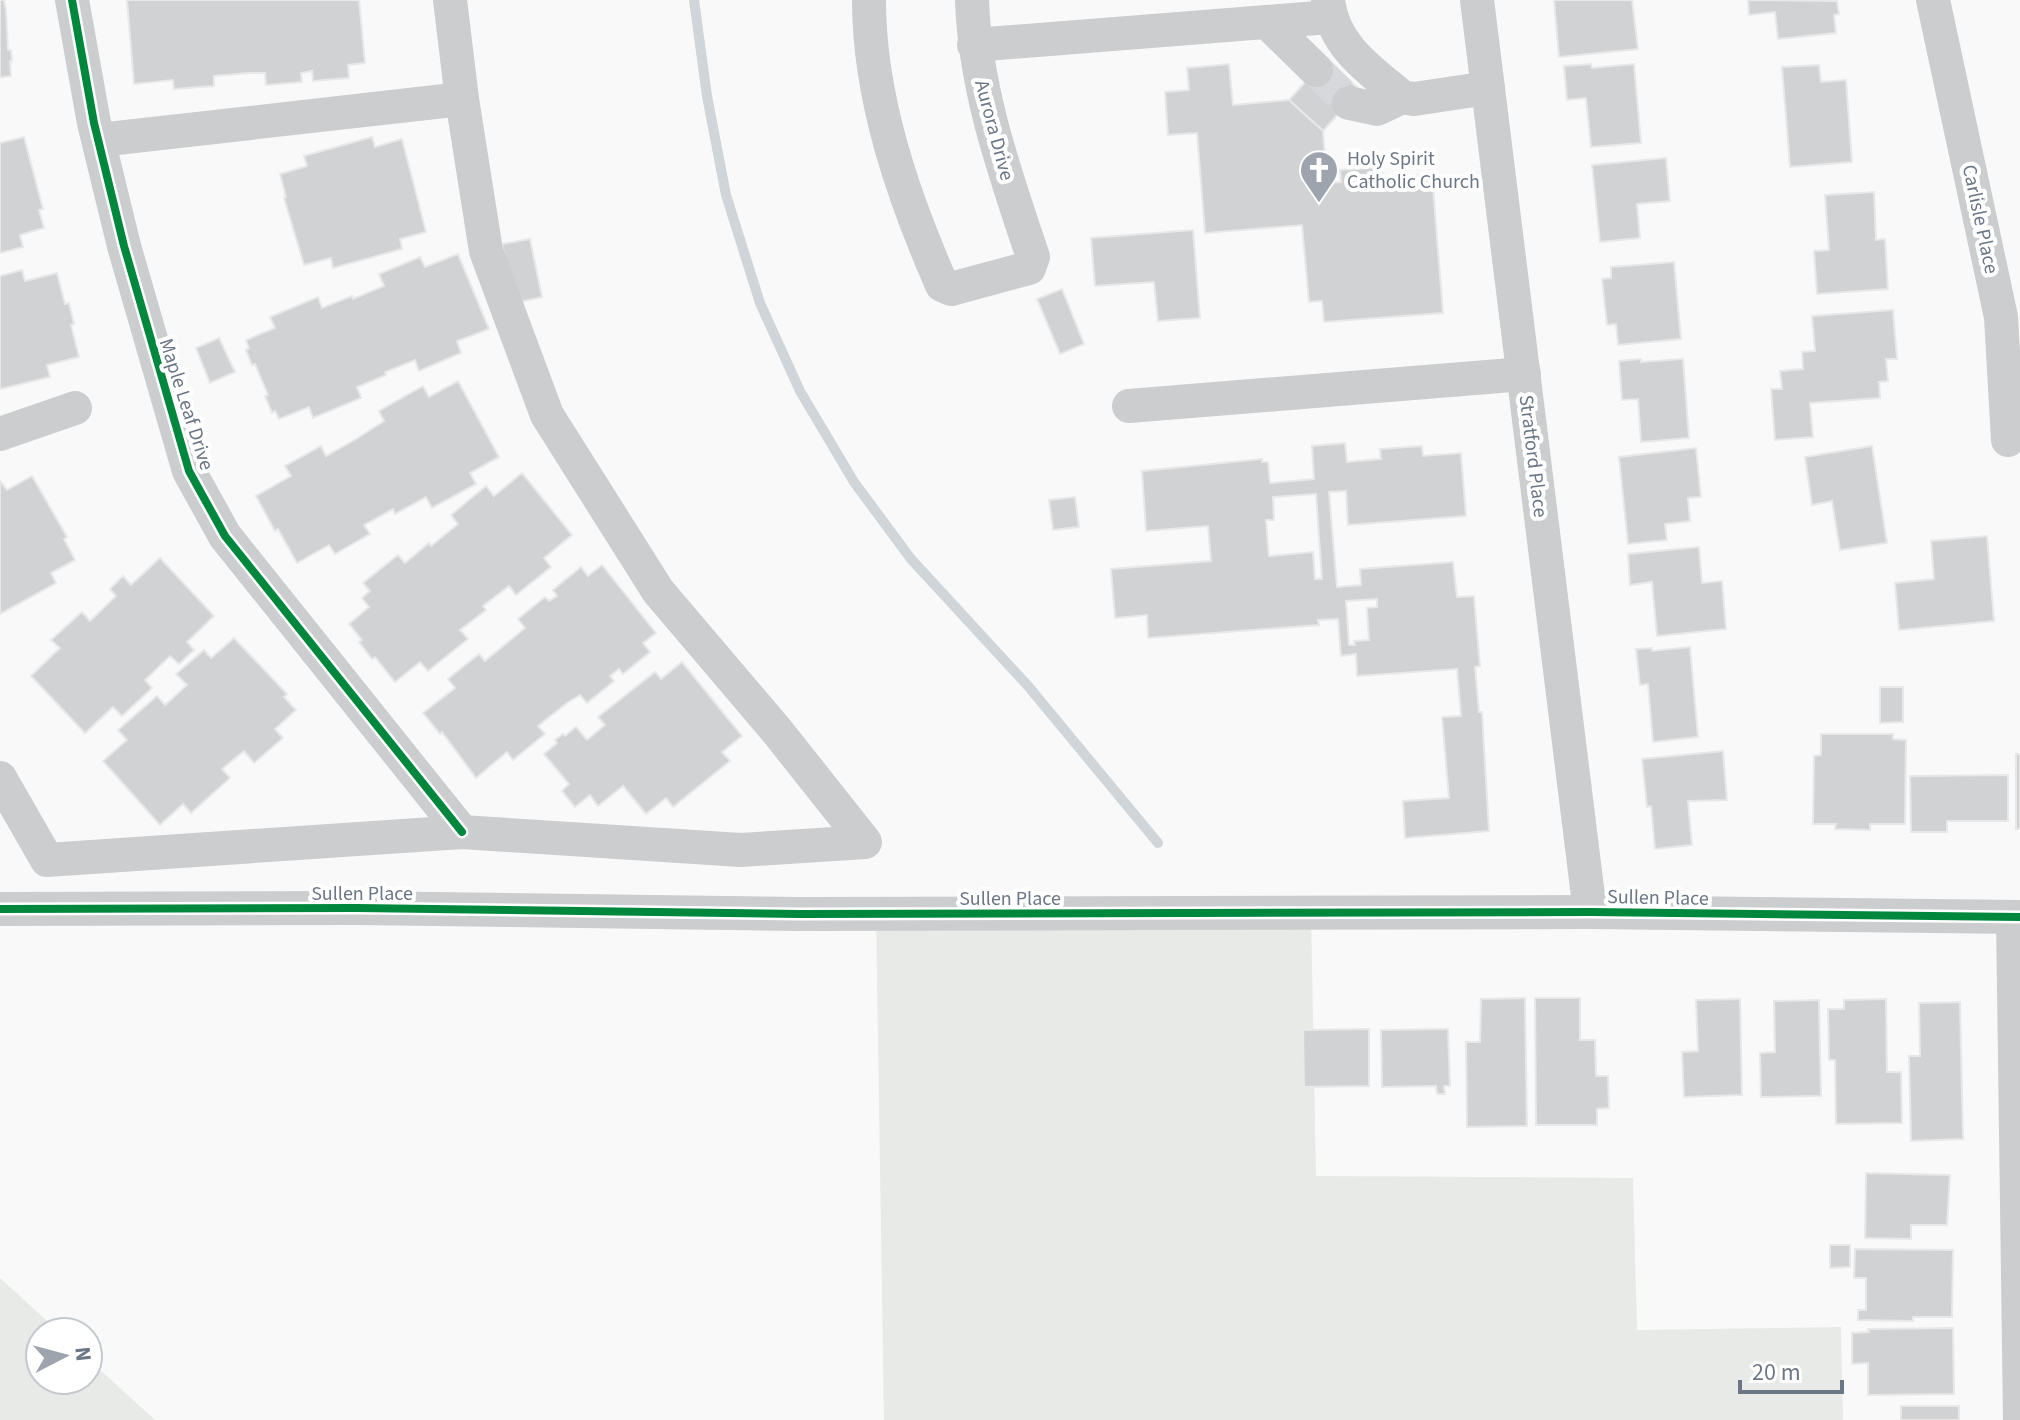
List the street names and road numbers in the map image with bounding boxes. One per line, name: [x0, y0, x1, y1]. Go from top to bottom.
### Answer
street label: Aurora Drive: [967, 77, 1021, 184]
street label: Carlisle Place: [1955, 162, 2005, 276]
street label: Maple Leaf Drive: [152, 335, 221, 474]
street label: Stratford Place: [1512, 393, 1554, 519]
street label: Sullen Place: [311, 880, 413, 908]
street label: Sullen Place: [1607, 883, 1709, 913]
street label: Sullen Place: [959, 885, 1061, 913]

